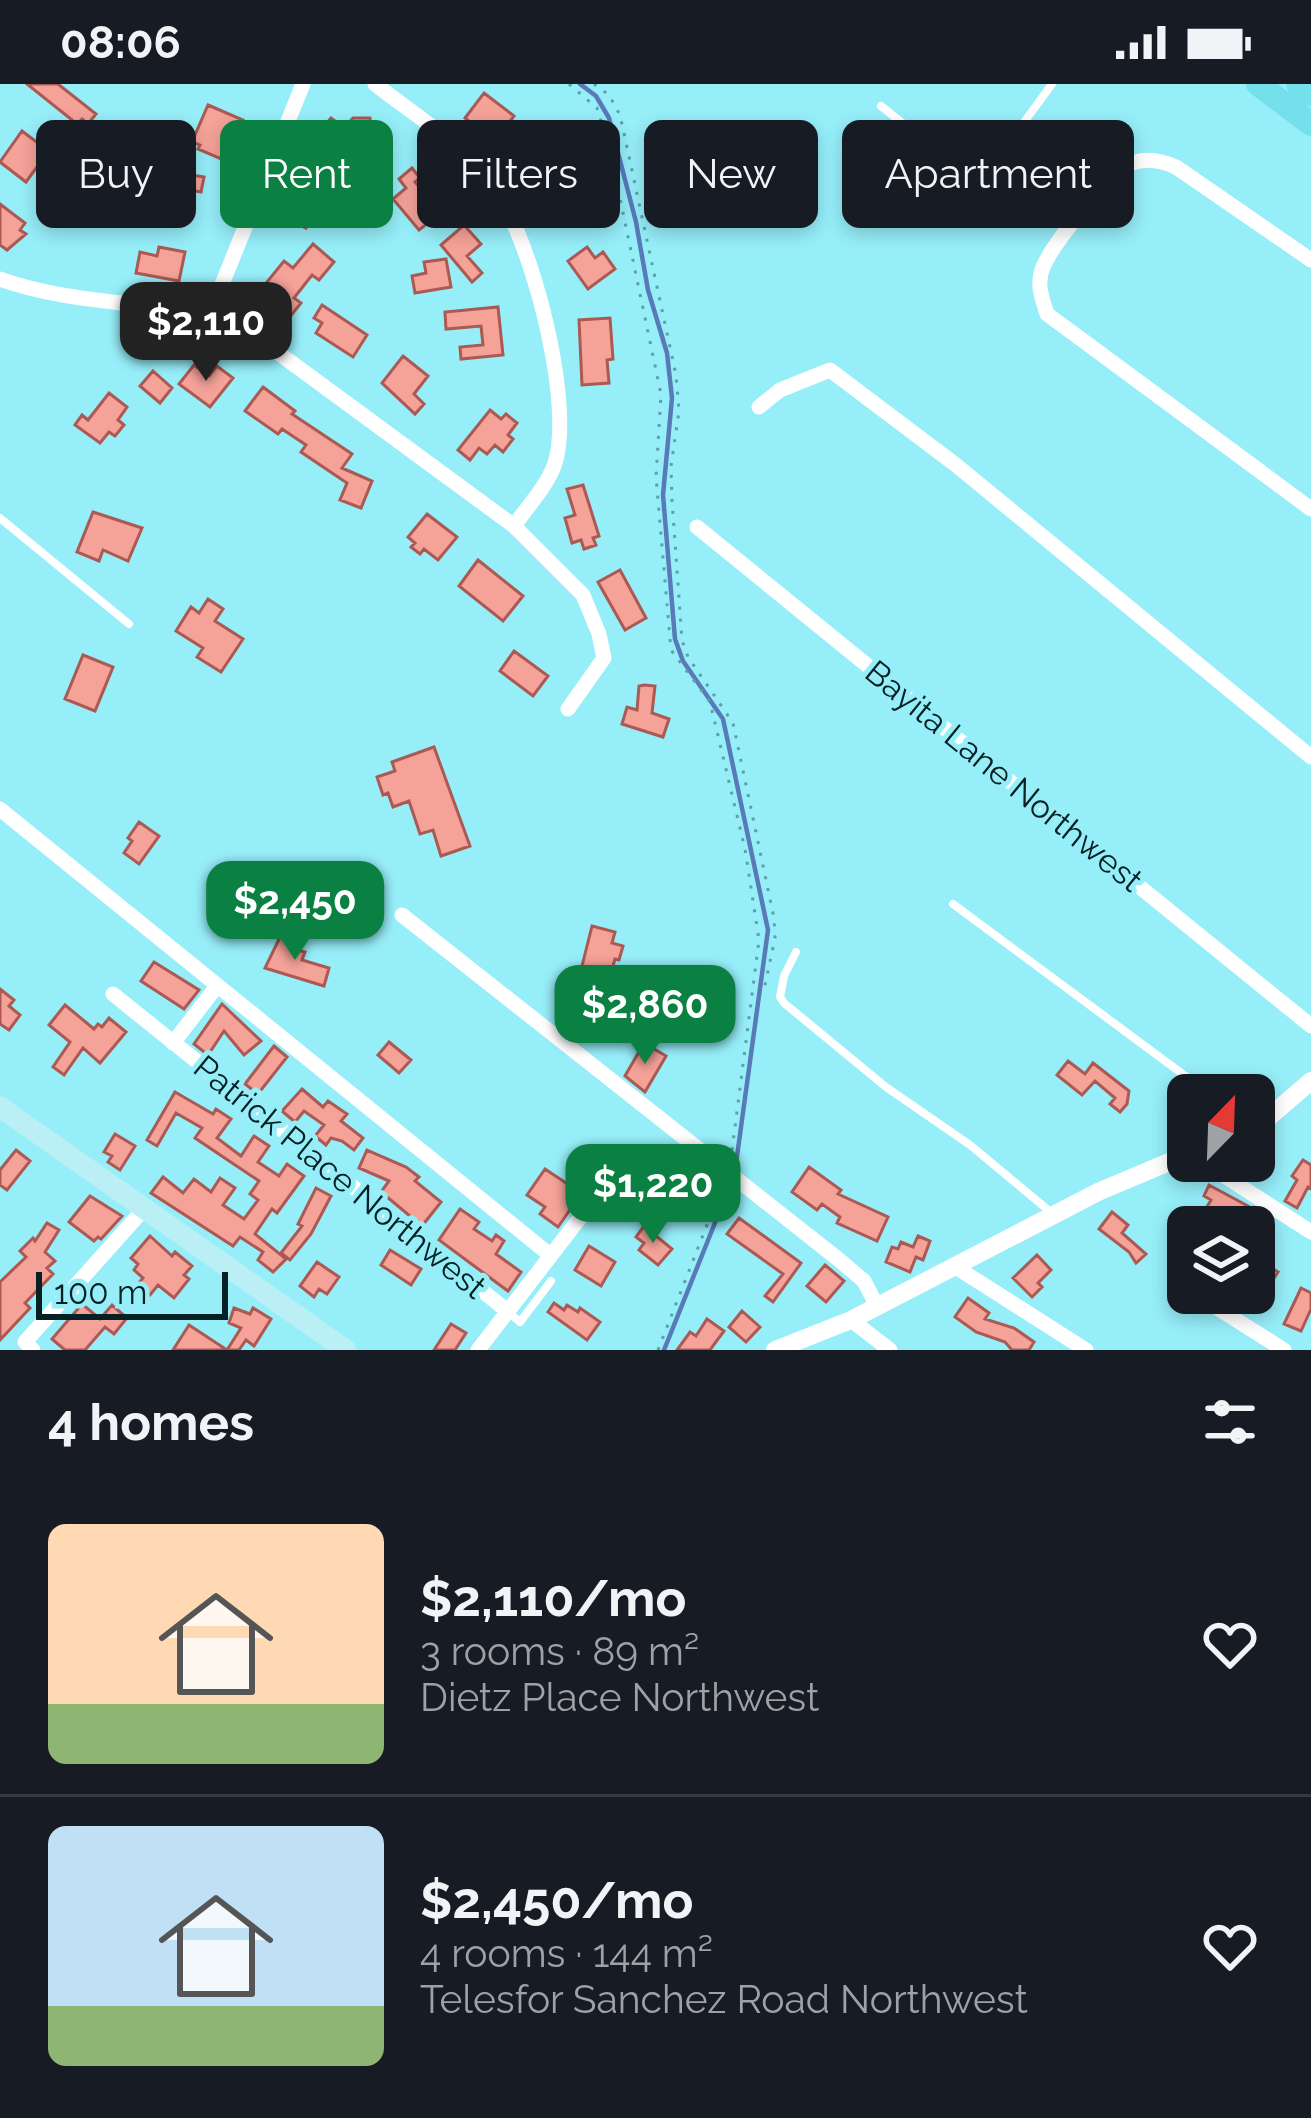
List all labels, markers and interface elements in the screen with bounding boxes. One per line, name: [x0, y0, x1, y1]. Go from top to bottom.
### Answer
text: 08:06: [60, 16, 181, 69]
chip: Buy: [36, 120, 196, 228]
chip: Rent: [220, 120, 393, 228]
chip: Filters: [417, 120, 620, 228]
chip: New: [644, 120, 818, 228]
chip: Apartment: [842, 120, 1134, 228]
pin: $2,110: [108, 282, 304, 384]
text: $2,110: [147, 298, 265, 344]
street label: Bayita Lane Northwest: [858, 652, 1150, 900]
pin: $2,450: [197, 861, 393, 963]
text: $2,450: [233, 877, 357, 923]
pin: $2,860: [547, 965, 743, 1067]
text: $2,860: [582, 981, 708, 1027]
street label: Patrick Place Northwest: [186, 1047, 494, 1307]
north arrow: [1167, 1074, 1275, 1182]
map controls: [1167, 1074, 1275, 1314]
pin: $1,220: [555, 1144, 751, 1246]
text: $1,220: [593, 1160, 713, 1206]
button: layers: [1167, 1206, 1275, 1314]
scale bar: [36, 1266, 228, 1319]
text: 100 m: [54, 1273, 147, 1312]
icon: filters: [1197, 1389, 1263, 1455]
text: 4 homes: [48, 1392, 254, 1452]
text: $2,110/mo: [420, 1568, 686, 1628]
icon: home: [144, 1572, 288, 1716]
icon: heart: [1197, 1611, 1263, 1677]
text: 3 rooms · 89 m²: [420, 1628, 699, 1674]
text: Dietz Place Northwest: [420, 1674, 819, 1720]
text: $2,450/mo: [420, 1870, 693, 1930]
icon: home: [144, 1874, 288, 2018]
icon: heart: [1197, 1913, 1263, 1979]
text: 4 rooms · 144 m²: [420, 1930, 713, 1976]
text: Telesfor Sanchez Road Northwest: [420, 1976, 1028, 2022]

